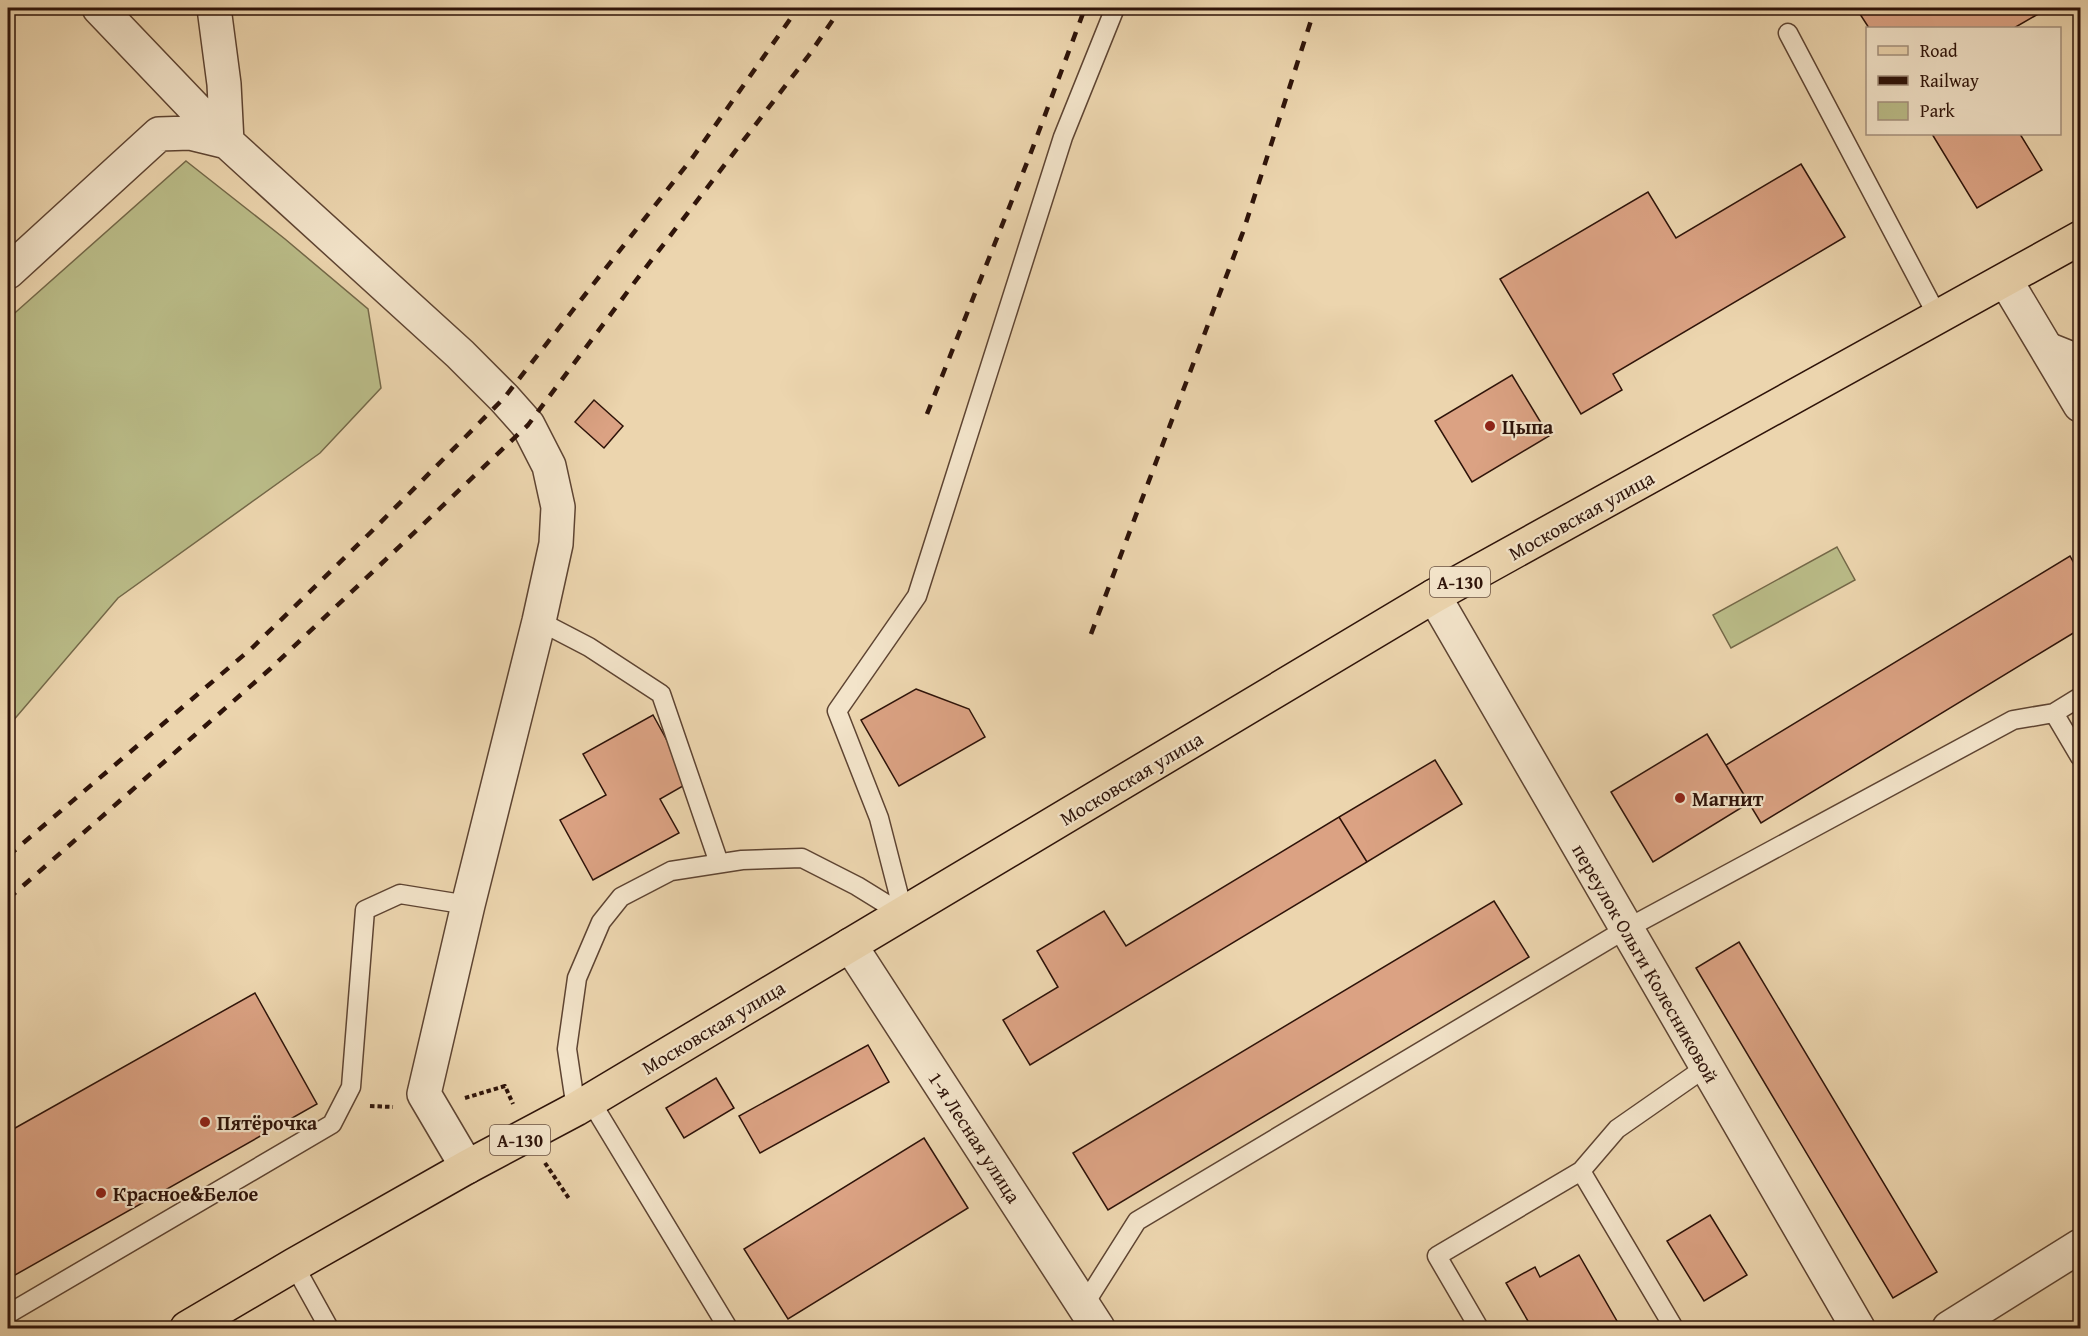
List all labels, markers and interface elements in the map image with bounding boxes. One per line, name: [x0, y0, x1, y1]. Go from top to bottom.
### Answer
legend: [1866, 27, 2061, 135]
text: Road: [1920, 37, 1958, 64]
text: Railway: [1920, 67, 1979, 94]
text: Park: [1920, 97, 1956, 124]
place label: Цыпа: [1502, 412, 1554, 441]
marker: Цыпа: [1483, 419, 1497, 433]
street label: Московская улица: [1503, 463, 1660, 567]
road number: А-130: [1430, 567, 1490, 597]
street label: Московская улица: [1054, 723, 1209, 832]
place label: Магнит: [1692, 784, 1764, 813]
marker: Магнит: [1673, 791, 1687, 805]
street label: переулок Ольги Колесниковой: [1565, 838, 1727, 1088]
street label: Московская улица: [636, 972, 791, 1081]
street label: 1-я Лесная улица: [922, 1066, 1029, 1209]
place label: Пятёрочка: [217, 1108, 318, 1137]
marker: Пятёрочка: [198, 1115, 212, 1129]
road number: А-130: [490, 1125, 550, 1155]
place label: Красное&Белое: [113, 1179, 259, 1208]
marker: Красное&Белое: [94, 1186, 108, 1200]

